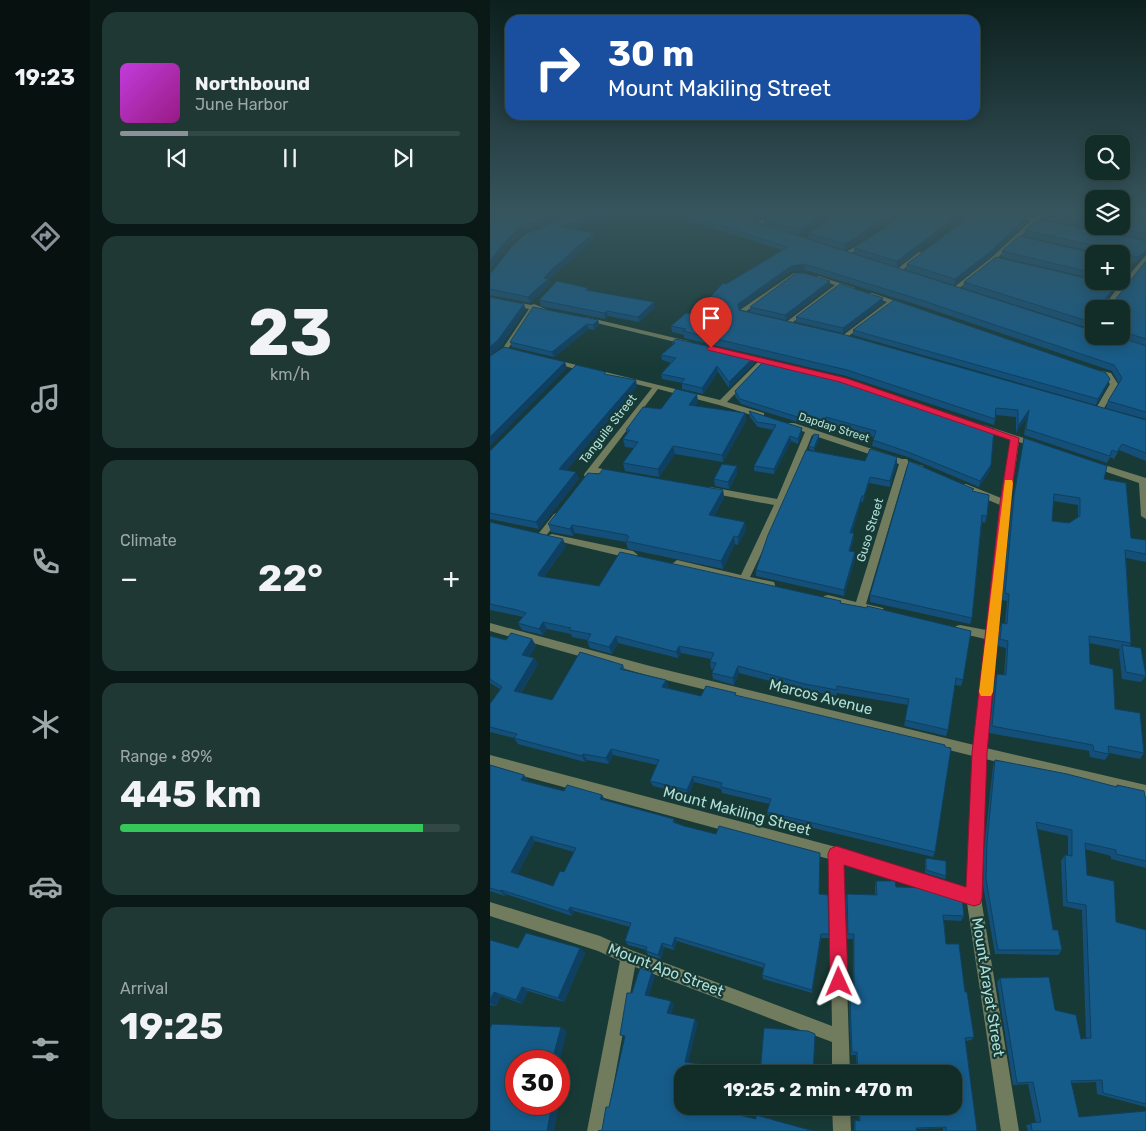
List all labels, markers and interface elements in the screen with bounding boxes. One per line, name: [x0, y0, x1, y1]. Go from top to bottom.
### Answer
text: 30 m: [608, 33, 694, 75]
icon: right: [525, 35, 590, 100]
text: 19:23: [15, 64, 75, 91]
text: Northbound: [195, 72, 310, 95]
text: Mount Makiling Street: [608, 75, 831, 102]
text: June Harbor: [195, 95, 288, 114]
map controls: [1085, 135, 1130, 345]
button: search: [1085, 135, 1130, 180]
icon: previous: [163, 144, 191, 172]
icon: pause: [276, 144, 304, 172]
icon: next: [389, 144, 417, 172]
button: layers: [1085, 190, 1130, 235]
icon: directions: [28, 219, 63, 254]
button: +: [1085, 245, 1130, 290]
text: 23: [247, 294, 333, 371]
pin: [690, 297, 732, 348]
button: −: [1085, 300, 1130, 345]
icon: arrive: [697, 304, 725, 332]
text: km/h: [270, 365, 310, 384]
icon: music: [28, 381, 63, 416]
street label: Tanguile Street: [577, 391, 640, 467]
street label: Dapdap Street: [797, 410, 872, 445]
street label: Guso Street: [854, 496, 886, 564]
text: Climate: [120, 531, 177, 550]
icon: phone: [28, 544, 63, 579]
text: 22°: [258, 555, 323, 601]
text: −: [120, 562, 138, 595]
text: +: [443, 562, 460, 595]
street label: Marcos Avenue: [767, 675, 875, 719]
icon: climate: [28, 707, 63, 742]
text: Range · 89%: [120, 747, 212, 766]
text: 445 km: [120, 771, 262, 817]
street label: Mount Makiling Street: [661, 783, 813, 839]
icon: car: [28, 869, 63, 904]
street label: Mount Arayat Street: [968, 916, 1008, 1058]
street label: Mount Apo Street: [606, 940, 726, 1000]
position arrow: [812, 955, 864, 1007]
text: Arrival: [120, 979, 168, 998]
text: 19:25: [120, 1003, 224, 1049]
icon: filters: [28, 1032, 63, 1067]
speed limit sign: 30: [505, 1050, 570, 1115]
text: 19:25 · 2 min · 470 m: [723, 1078, 913, 1101]

